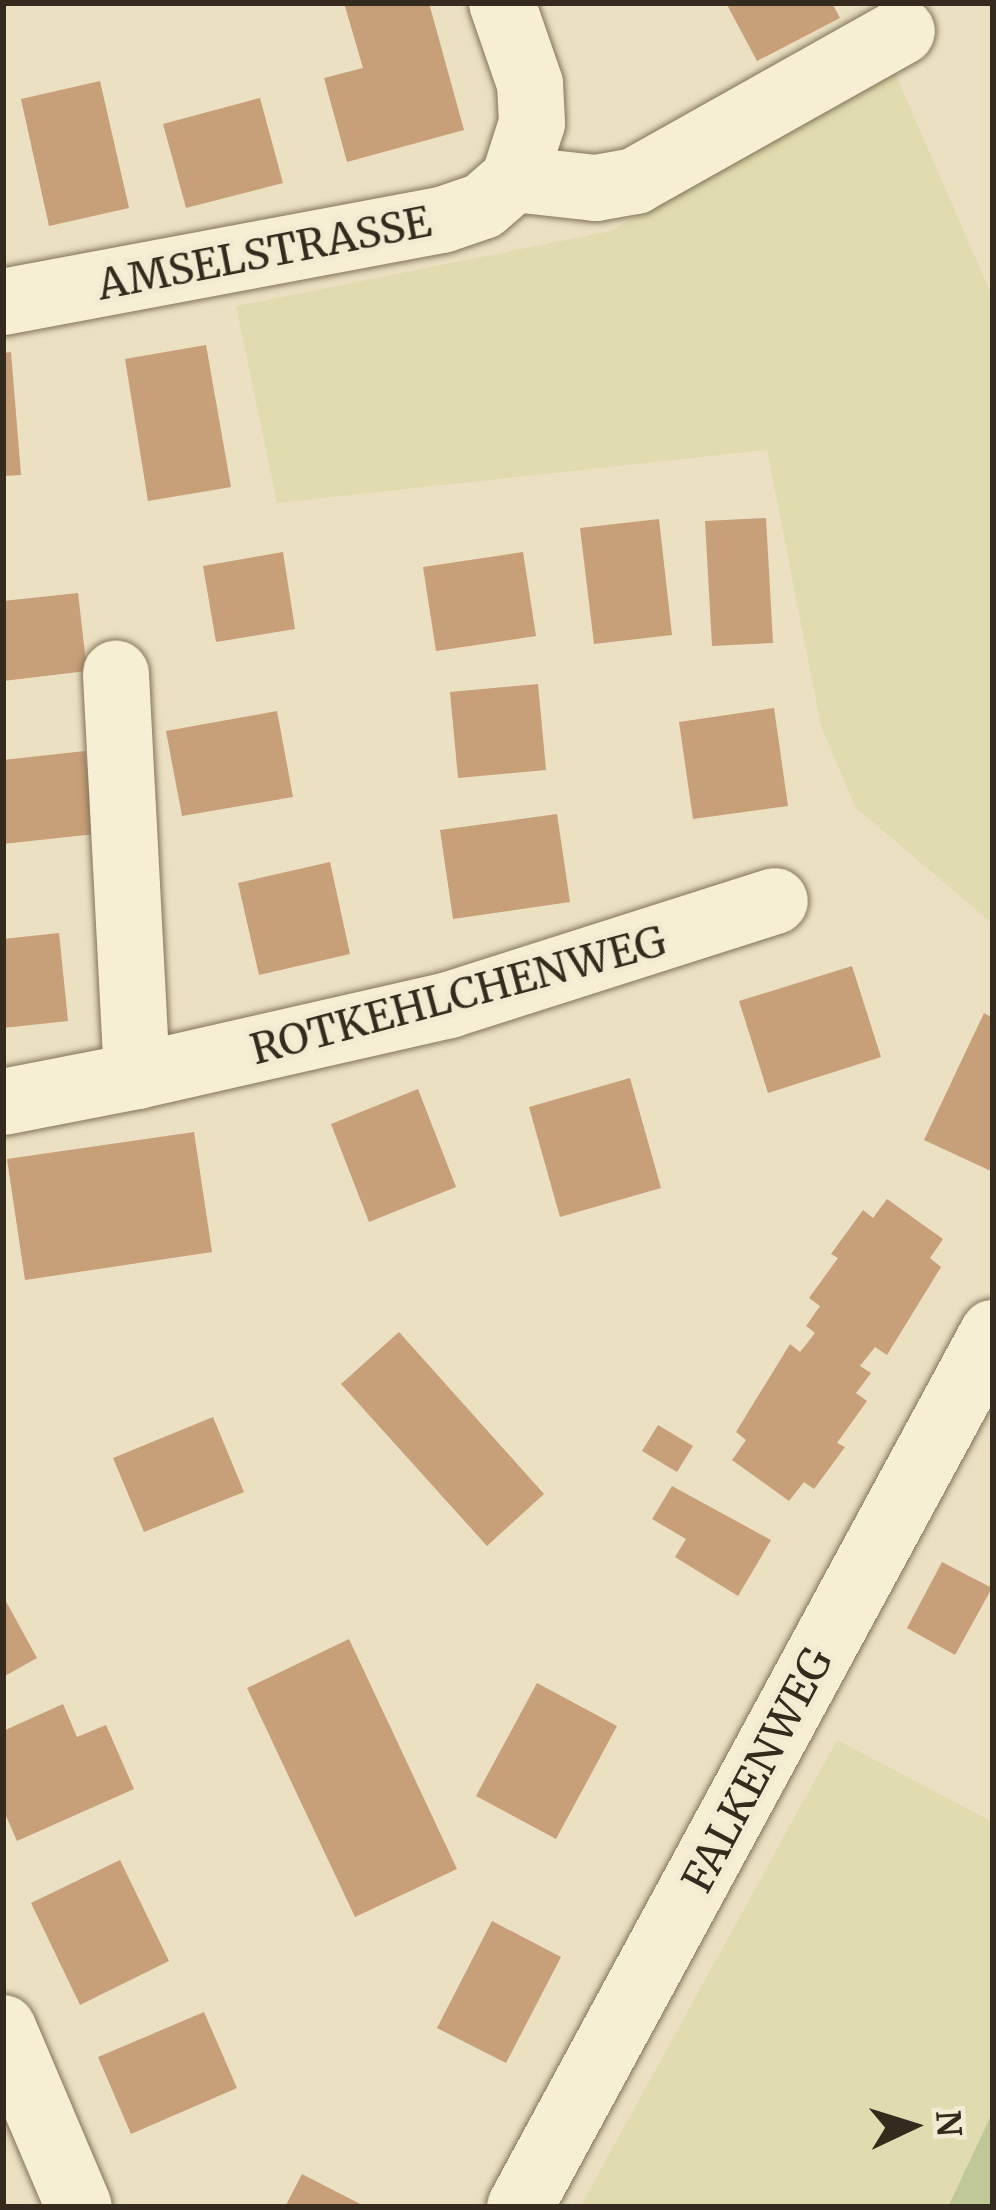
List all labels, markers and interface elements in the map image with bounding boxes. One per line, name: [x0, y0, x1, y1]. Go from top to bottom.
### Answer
street label: AMSELSTRASSE: [93, 196, 435, 310]
street label: ROTKEHLCHENWEG: [245, 915, 671, 1075]
street label: FALKENWEG: [672, 1639, 842, 1901]
north arrow: [852, 2066, 972, 2186]
text: N: [927, 2109, 970, 2138]

